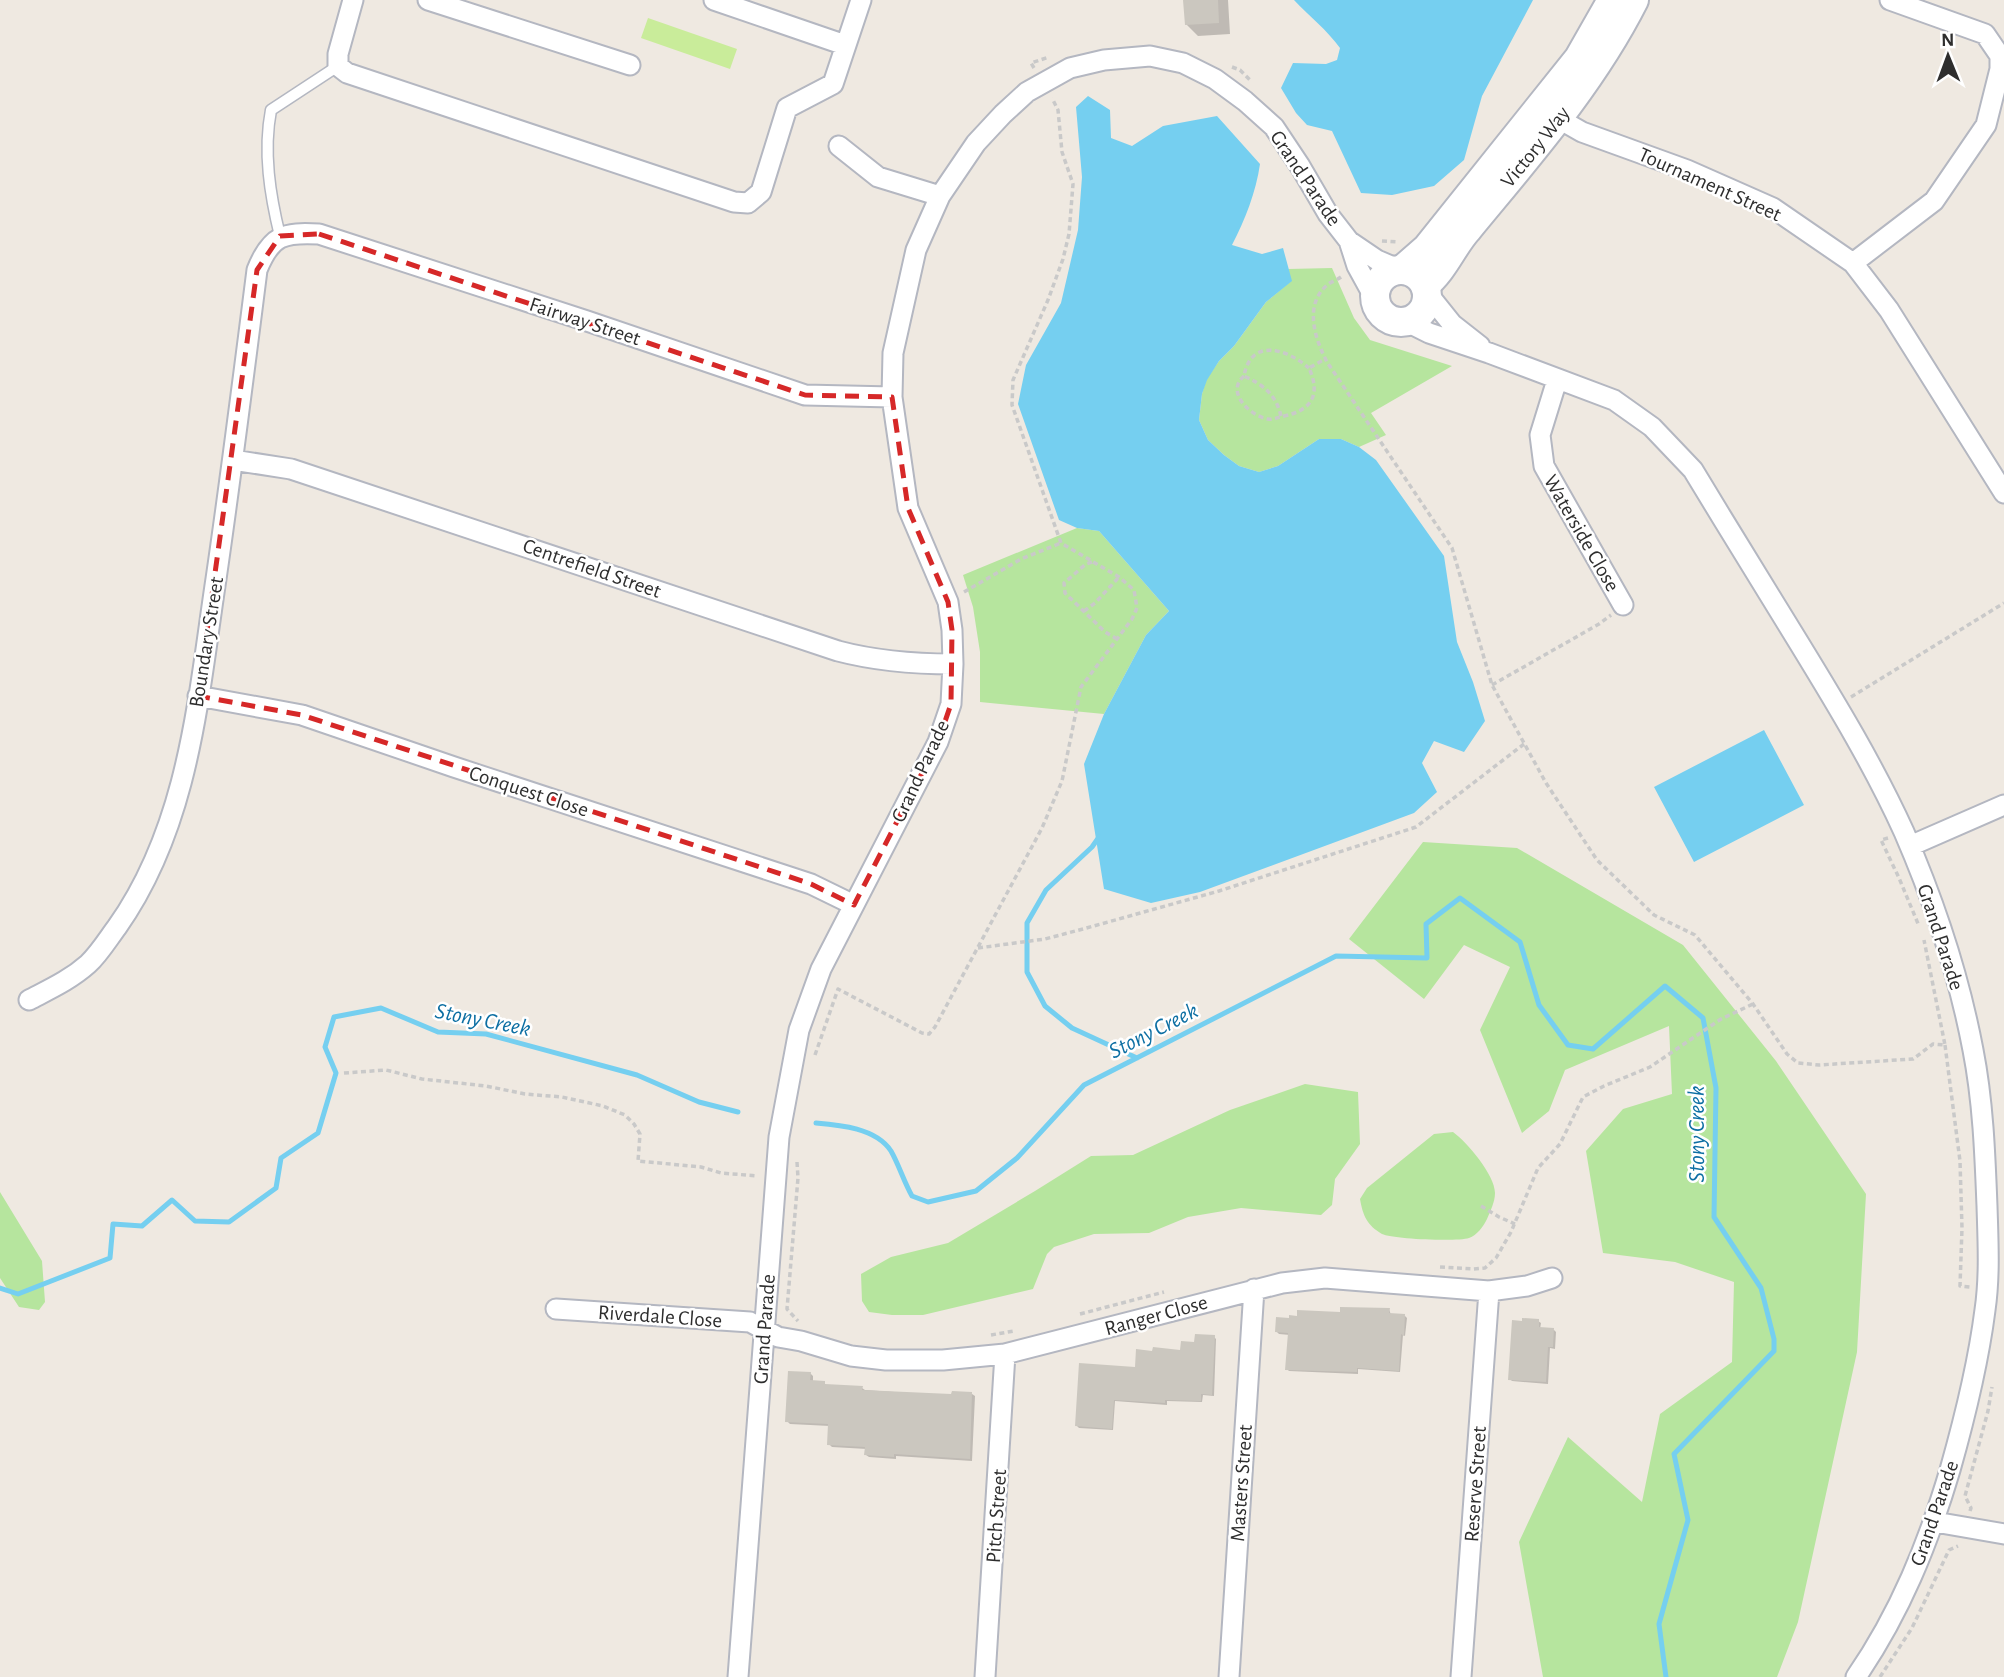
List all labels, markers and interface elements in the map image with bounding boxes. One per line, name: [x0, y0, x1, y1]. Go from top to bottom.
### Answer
north arrow: [1913, 21, 1983, 91]
text: N: [1941, 31, 1955, 50]
street label: Victory Way: [1497, 103, 1574, 192]
street label: Grand Parade: [1266, 127, 1345, 230]
street label: Tournament Street: [1635, 144, 1785, 225]
street label: Fairway Street: [527, 294, 643, 349]
street label: Waterside Close: [1540, 471, 1623, 595]
street label: Centrefield Street: [520, 535, 664, 602]
street label: Boundary Street: [186, 575, 227, 709]
street label: Grand Parade: [888, 717, 953, 826]
street label: Conquest Close: [466, 762, 591, 821]
street label: Grand Parade: [1914, 882, 1968, 993]
water label: Stony Creek: [1105, 999, 1202, 1064]
water label: Stony Creek: [433, 1000, 533, 1041]
water label: Stony Creek: [1686, 1085, 1709, 1182]
street label: Grand Parade: [750, 1273, 779, 1385]
street label: Ranger Close: [1102, 1292, 1210, 1339]
street label: Riverdale Close: [597, 1302, 723, 1331]
street label: Masters Street: [1227, 1423, 1256, 1542]
street label: Reserve Street: [1461, 1425, 1490, 1543]
street label: Grand Parade: [1907, 1458, 1962, 1569]
street label: Pitch Street: [983, 1468, 1010, 1564]

